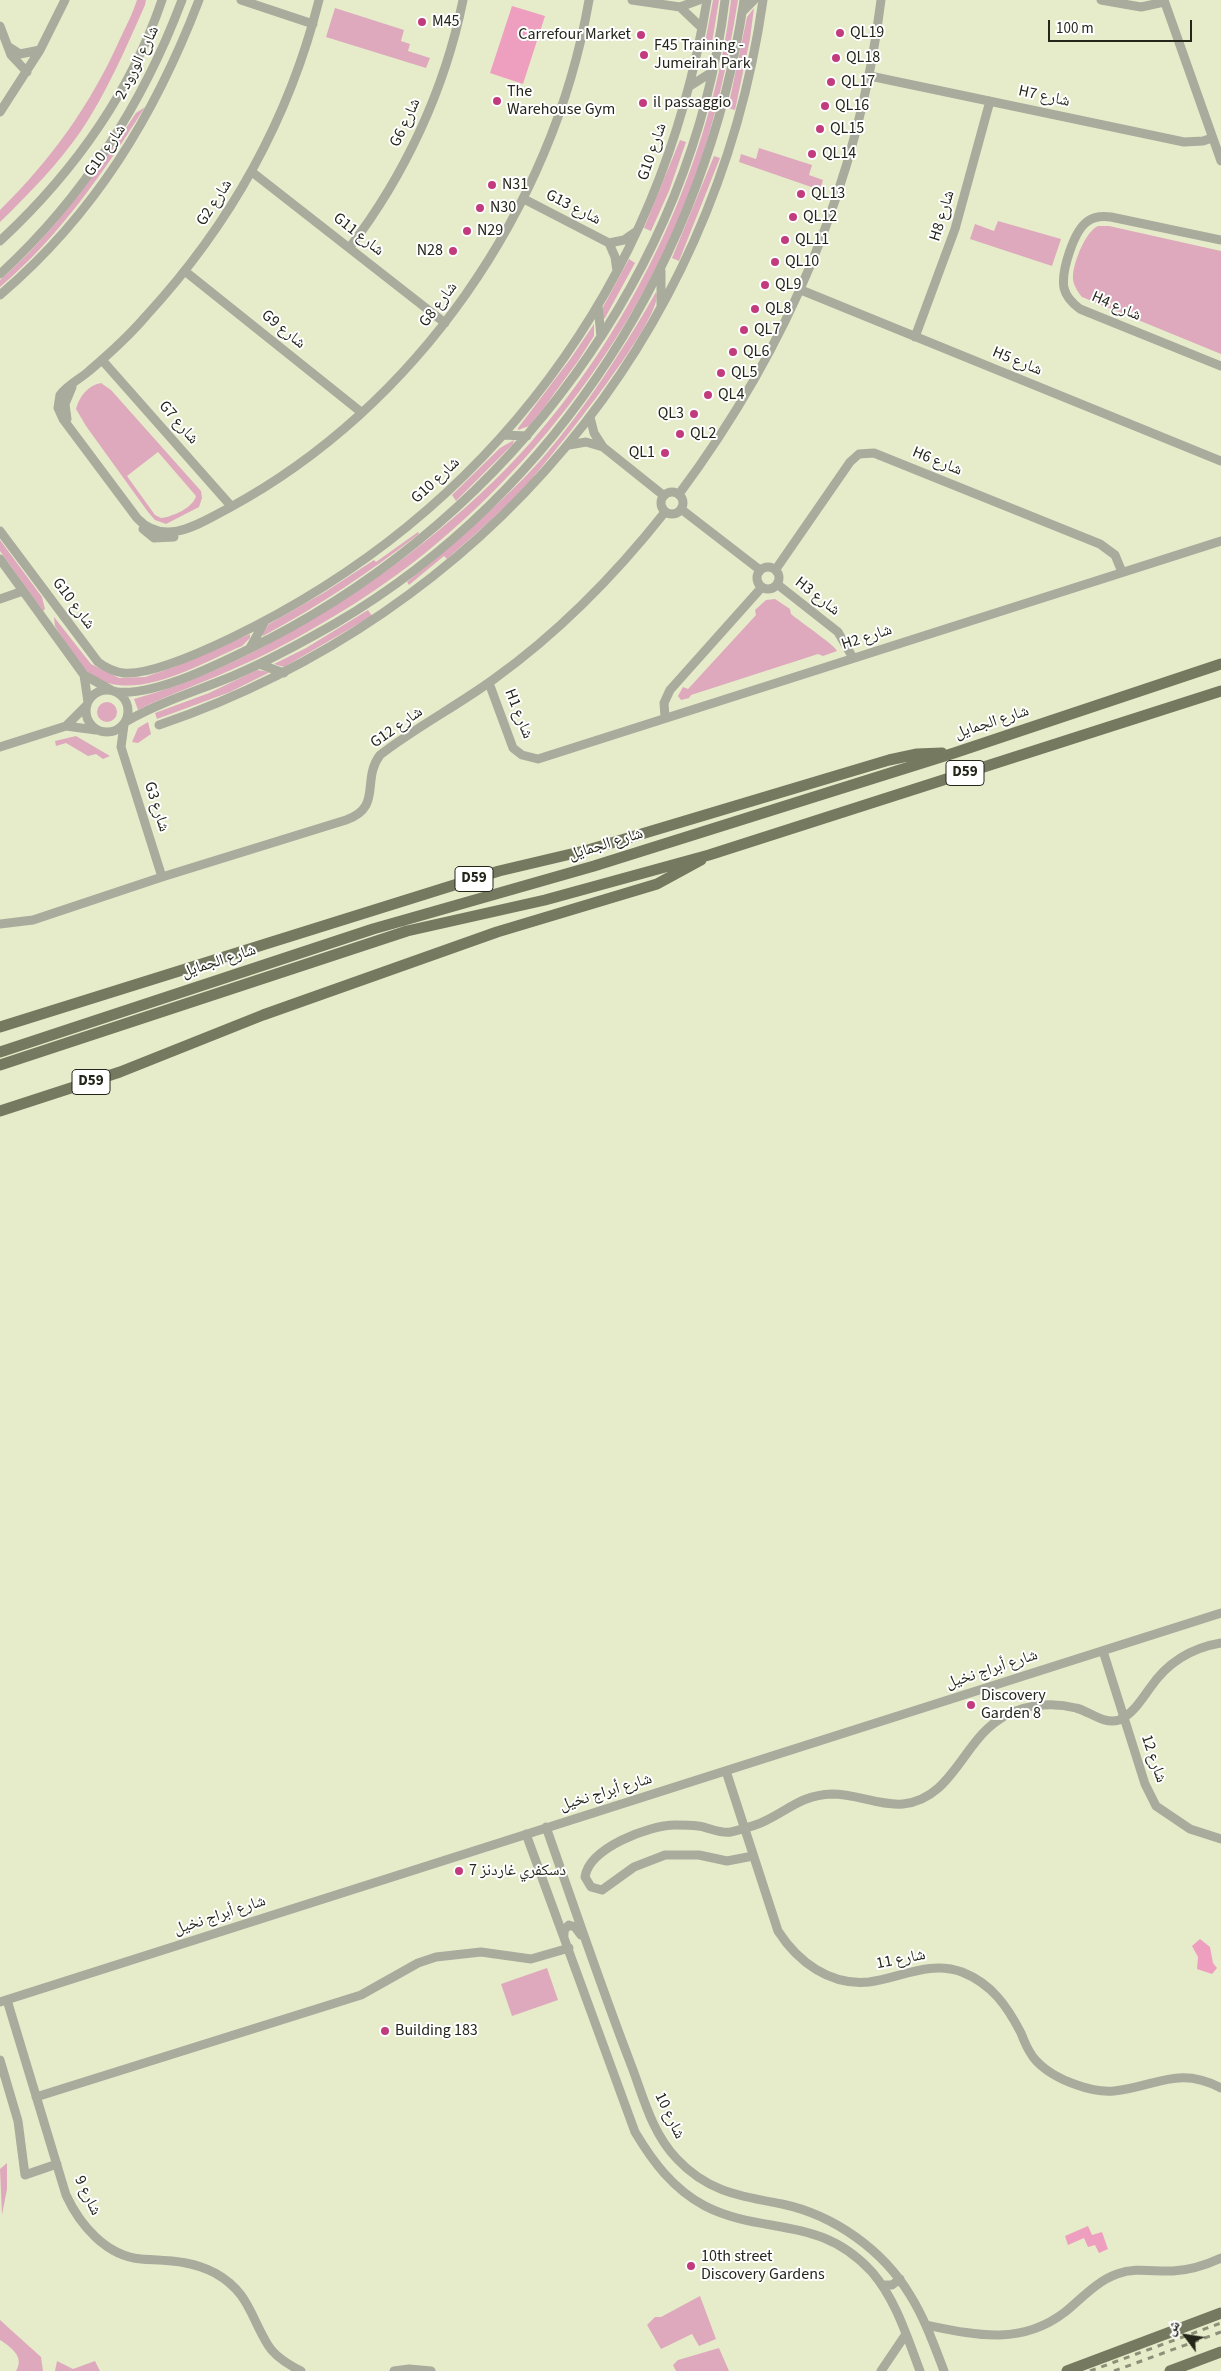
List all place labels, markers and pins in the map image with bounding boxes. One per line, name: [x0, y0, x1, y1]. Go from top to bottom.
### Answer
place label: M45: [432, 12, 460, 32]
marker: M45: [416, 16, 428, 28]
place label: QL19: [850, 23, 884, 43]
place label: Carrefour Market: [518, 25, 631, 45]
marker: QL19: [834, 27, 846, 39]
marker: Carrefour Market: [635, 29, 647, 41]
place label: F45 Training - Jumeirah Park: [654, 36, 751, 74]
place label: QL18: [846, 48, 880, 68]
marker: F45 Training - Jumeirah Park: [638, 49, 650, 61]
marker: QL18: [830, 52, 842, 64]
place label: QL17: [841, 72, 875, 92]
marker: QL17: [825, 76, 837, 88]
place label: The Warehouse Gym: [507, 82, 615, 120]
place label: il passaggio: [653, 93, 731, 113]
marker: The Warehouse Gym: [491, 95, 503, 107]
place label: QL16: [835, 96, 869, 116]
marker: il passaggio: [637, 97, 649, 109]
marker: QL16: [819, 100, 831, 112]
place label: QL15: [830, 119, 864, 139]
marker: QL15: [814, 123, 826, 135]
place label: QL14: [822, 144, 856, 164]
marker: QL14: [806, 148, 818, 160]
place label: N31: [502, 175, 528, 195]
marker: N31: [486, 179, 498, 191]
place label: QL13: [811, 184, 845, 204]
marker: QL13: [795, 188, 807, 200]
place label: N30: [490, 198, 516, 218]
marker: N30: [474, 202, 486, 214]
place label: QL12: [803, 207, 837, 227]
marker: QL12: [787, 211, 799, 223]
place label: N29: [477, 221, 503, 241]
marker: N29: [461, 225, 473, 237]
place label: QL11: [795, 230, 829, 250]
marker: QL11: [779, 234, 791, 246]
place label: N28: [417, 241, 443, 261]
marker: N28: [447, 245, 459, 257]
place label: QL10: [785, 252, 819, 272]
marker: QL10: [769, 256, 781, 268]
place label: QL9: [775, 275, 801, 295]
marker: QL9: [759, 279, 771, 291]
place label: QL8: [765, 299, 791, 319]
marker: QL8: [749, 303, 761, 315]
place label: QL7: [754, 320, 780, 340]
marker: QL7: [738, 324, 750, 336]
place label: QL6: [743, 342, 769, 362]
marker: QL6: [727, 346, 739, 358]
place label: QL5: [731, 363, 757, 383]
marker: QL5: [715, 367, 727, 379]
place label: QL4: [718, 385, 744, 405]
marker: QL4: [702, 389, 714, 401]
place label: QL3: [658, 404, 684, 424]
marker: QL3: [688, 408, 700, 420]
place label: QL2: [690, 424, 716, 444]
marker: QL2: [674, 428, 686, 440]
place label: QL1: [629, 443, 655, 463]
marker: QL1: [659, 447, 671, 459]
place label: Discovery Garden 8: [981, 1686, 1046, 1724]
marker: Discovery Garden 8: [965, 1699, 977, 1711]
place label: دسكفري غاردنز 7: [469, 1861, 566, 1881]
marker: دسكفري غاردنز 7: [453, 1865, 465, 1877]
place label: Building 183: [395, 2021, 478, 2041]
marker: Building 183: [379, 2025, 391, 2037]
place label: 10th street Discovery Gardens: [701, 2247, 825, 2285]
marker: 10th street Discovery Gardens: [685, 2260, 697, 2272]

